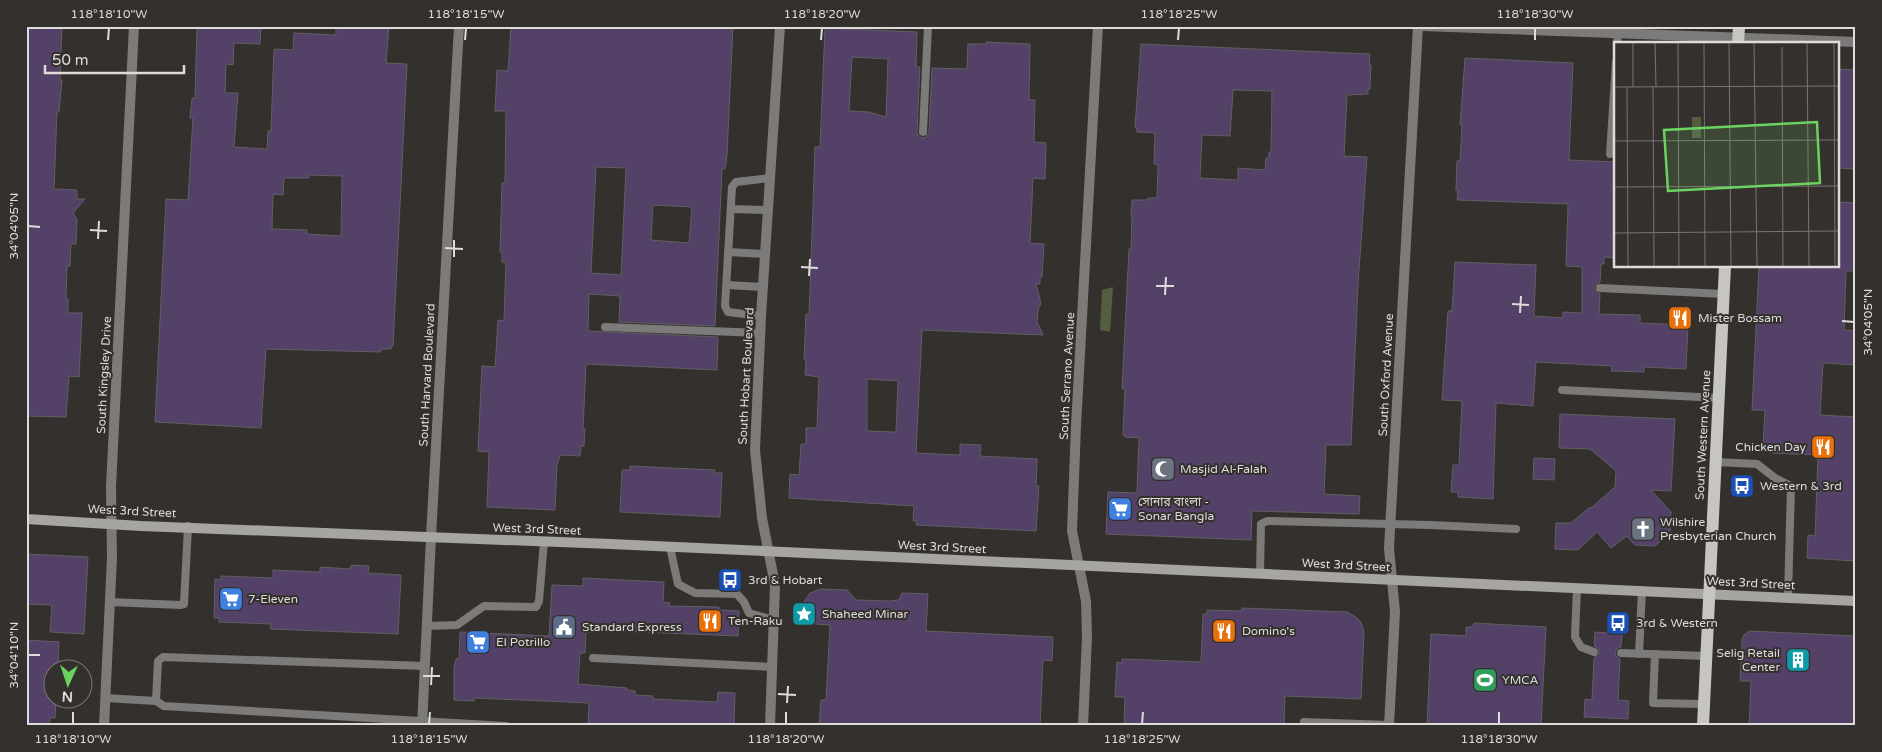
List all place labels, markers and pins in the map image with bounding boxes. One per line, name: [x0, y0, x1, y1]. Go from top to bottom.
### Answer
restaurant icon: Mister Bossam: [1667, 305, 1693, 331]
place label: Mister Bossam: [1698, 311, 1782, 325]
restaurant icon: Chicken Day: [1810, 434, 1836, 460]
place label: Chicken Day: [1735, 440, 1807, 454]
mosque icon: Masjid Al-Falah: [1150, 456, 1176, 482]
place label: Masjid Al-Falah: [1180, 462, 1267, 476]
bus stop icon: Western & 3rd: [1729, 473, 1755, 499]
place label: Western & 3rd: [1760, 479, 1842, 493]
place label: সোনার বাংলা - Sonar Bangla: [1138, 495, 1214, 523]
supermarket icon: সোনার বাংলা - Sonar Bangla: [1107, 496, 1133, 522]
place label: Wilshire Presbyterian Church: [1660, 515, 1776, 543]
church icon: Wilshire Presbyterian Church: [1630, 516, 1656, 542]
bus stop icon: 3rd & Hobart: [717, 567, 743, 593]
place label: 3rd & Hobart: [748, 573, 823, 587]
supermarket icon: 7-Eleven: [218, 586, 244, 612]
place label: 7-Eleven: [248, 592, 298, 606]
place icon: Shaheed Minar: [791, 601, 817, 627]
place label: Shaheed Minar: [822, 607, 908, 621]
restaurant icon: Ten-Raku: [697, 608, 723, 634]
bus stop icon: 3rd & Western: [1605, 610, 1631, 636]
public building icon: Standard Express: [551, 614, 577, 640]
place label: Ten-Raku: [728, 614, 783, 628]
place label: 3rd & Western: [1636, 616, 1718, 630]
restaurant icon: Domino's: [1211, 618, 1237, 644]
place label: Standard Express: [582, 620, 682, 634]
place label: Domino's: [1242, 624, 1295, 638]
supermarket icon: El Potrillo: [465, 629, 491, 655]
place label: El Potrillo: [496, 635, 550, 649]
place label: Selig Retail Center: [1717, 646, 1780, 674]
building icon: Selig Retail Center: [1785, 647, 1811, 673]
sports icon: YMCA: [1472, 667, 1498, 693]
place label: YMCA: [1502, 673, 1539, 687]

